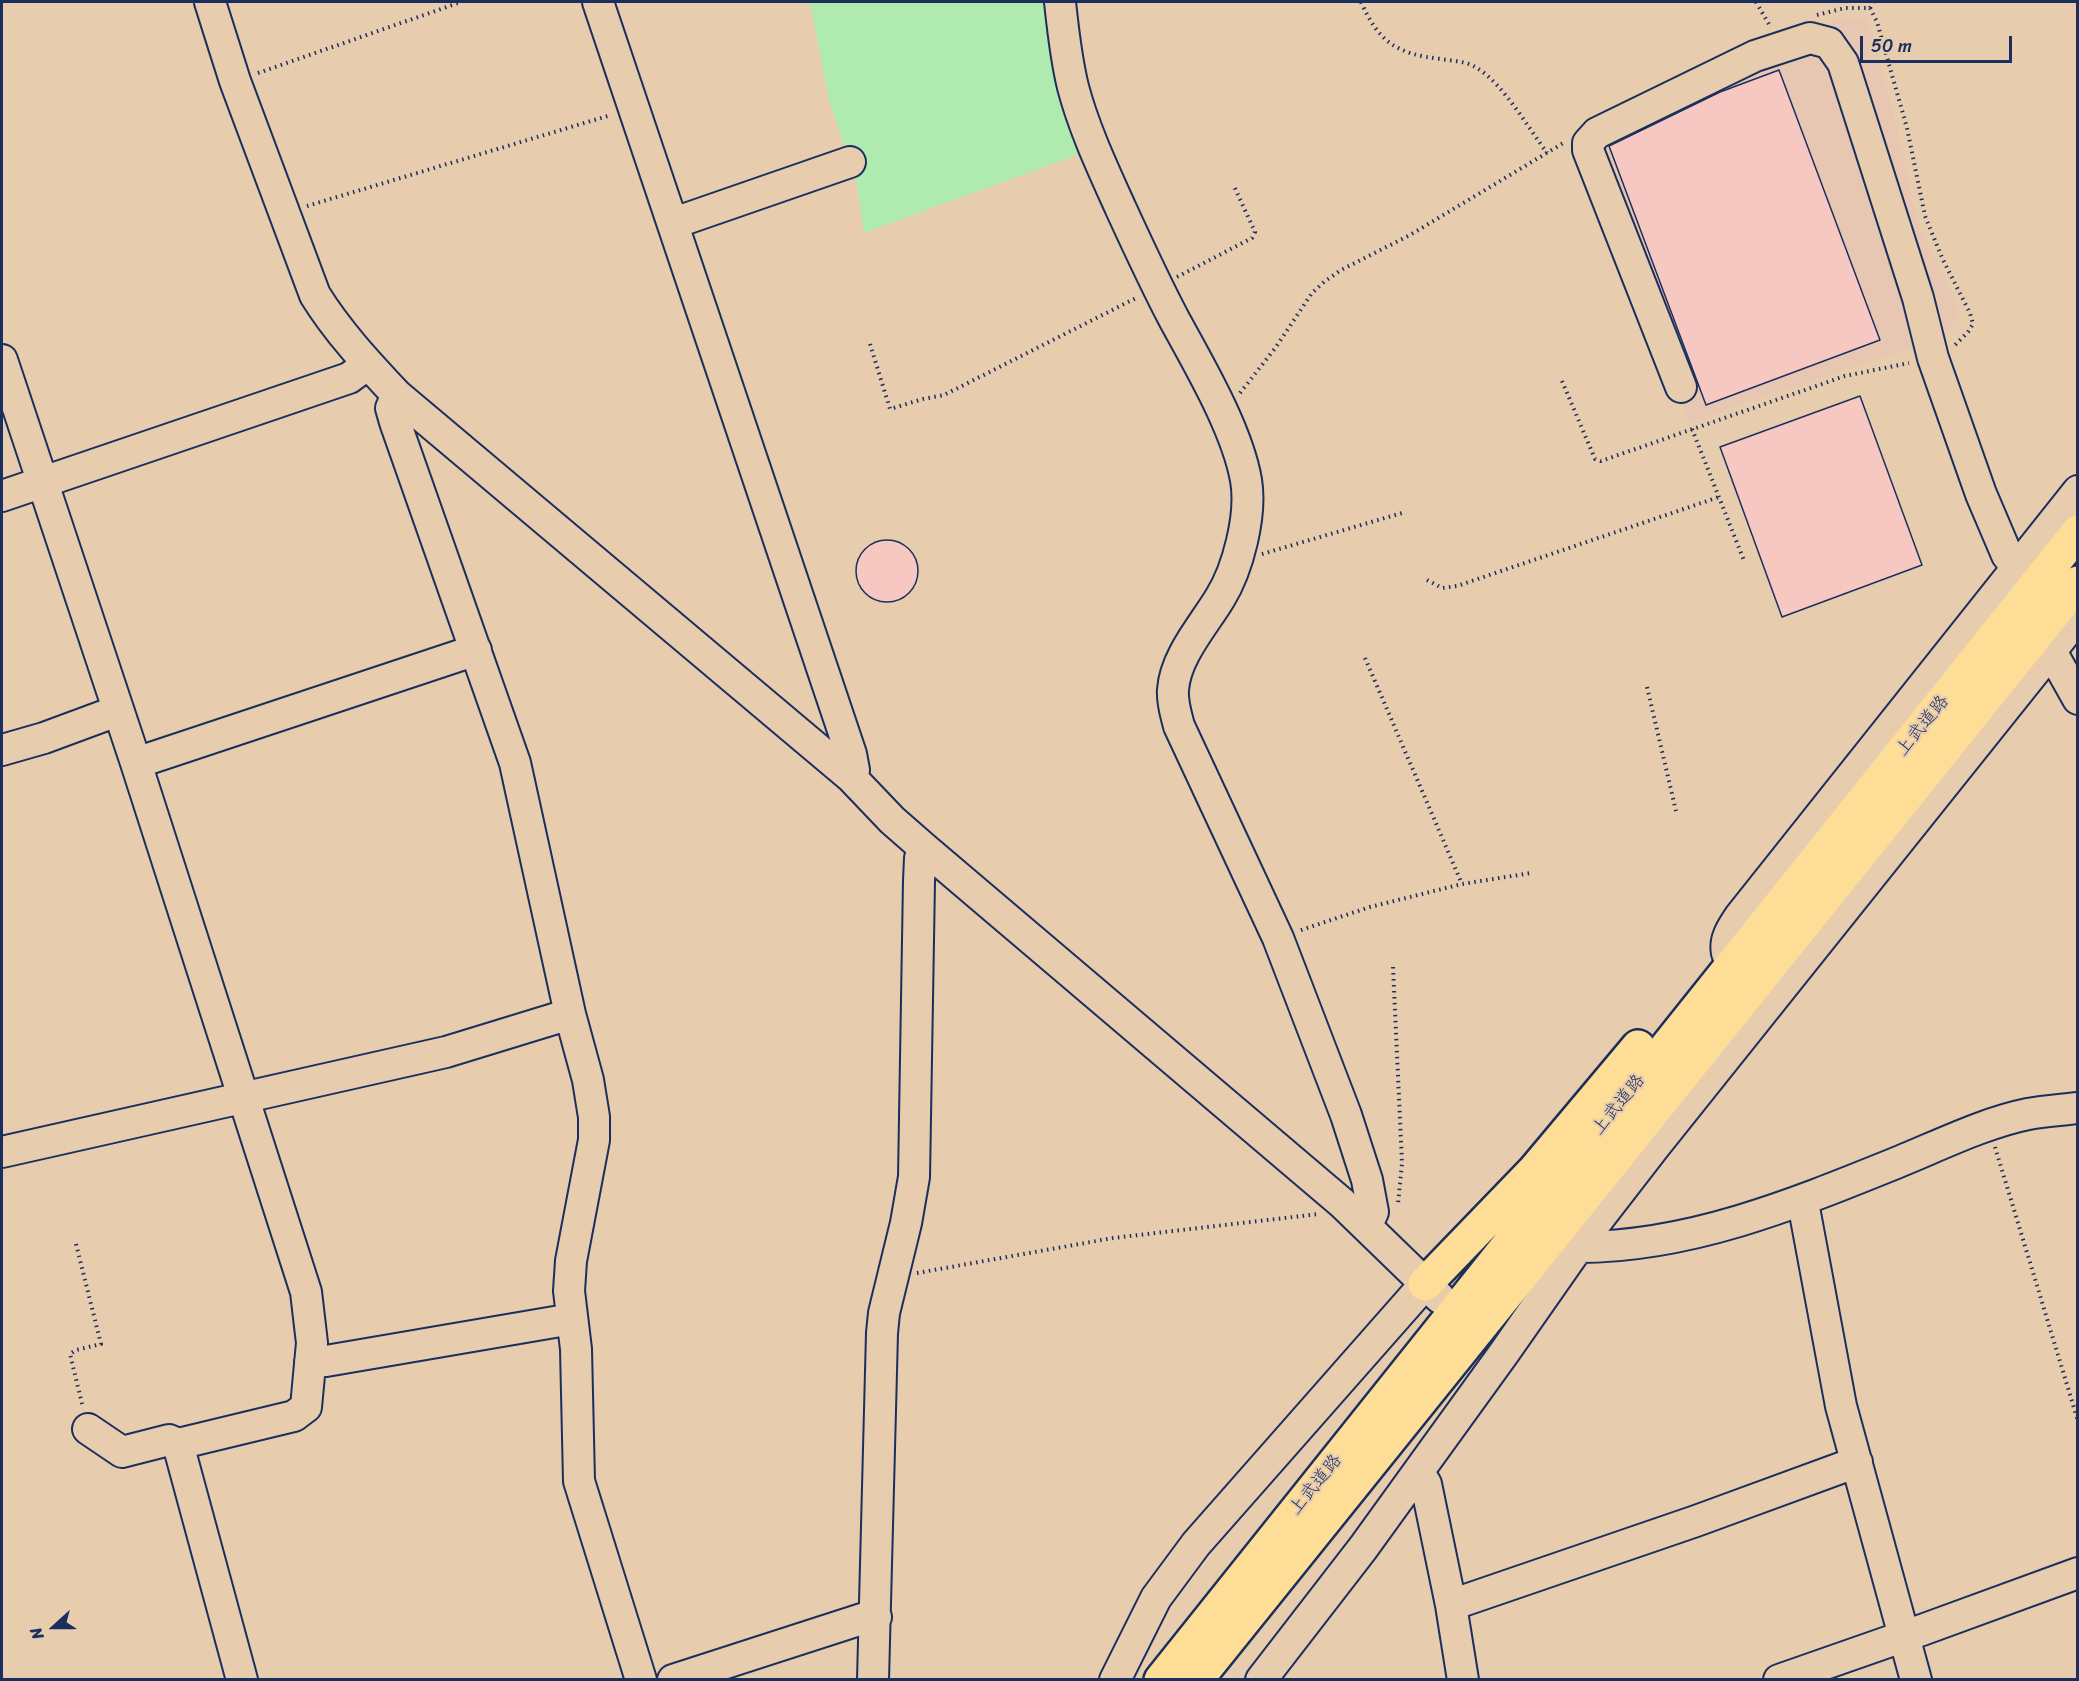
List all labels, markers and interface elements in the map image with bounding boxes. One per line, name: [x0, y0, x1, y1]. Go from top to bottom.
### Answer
scale bar: [1863, 24, 2014, 62]
text: 50 m: [1871, 30, 1912, 62]
street label: 上武道路: [1892, 691, 1954, 761]
street label: 上武道路: [1588, 1070, 1650, 1140]
street label: 上武道路: [1285, 1450, 1347, 1520]
north arrow: [24, 1597, 84, 1657]
text: N: [21, 1623, 52, 1644]

